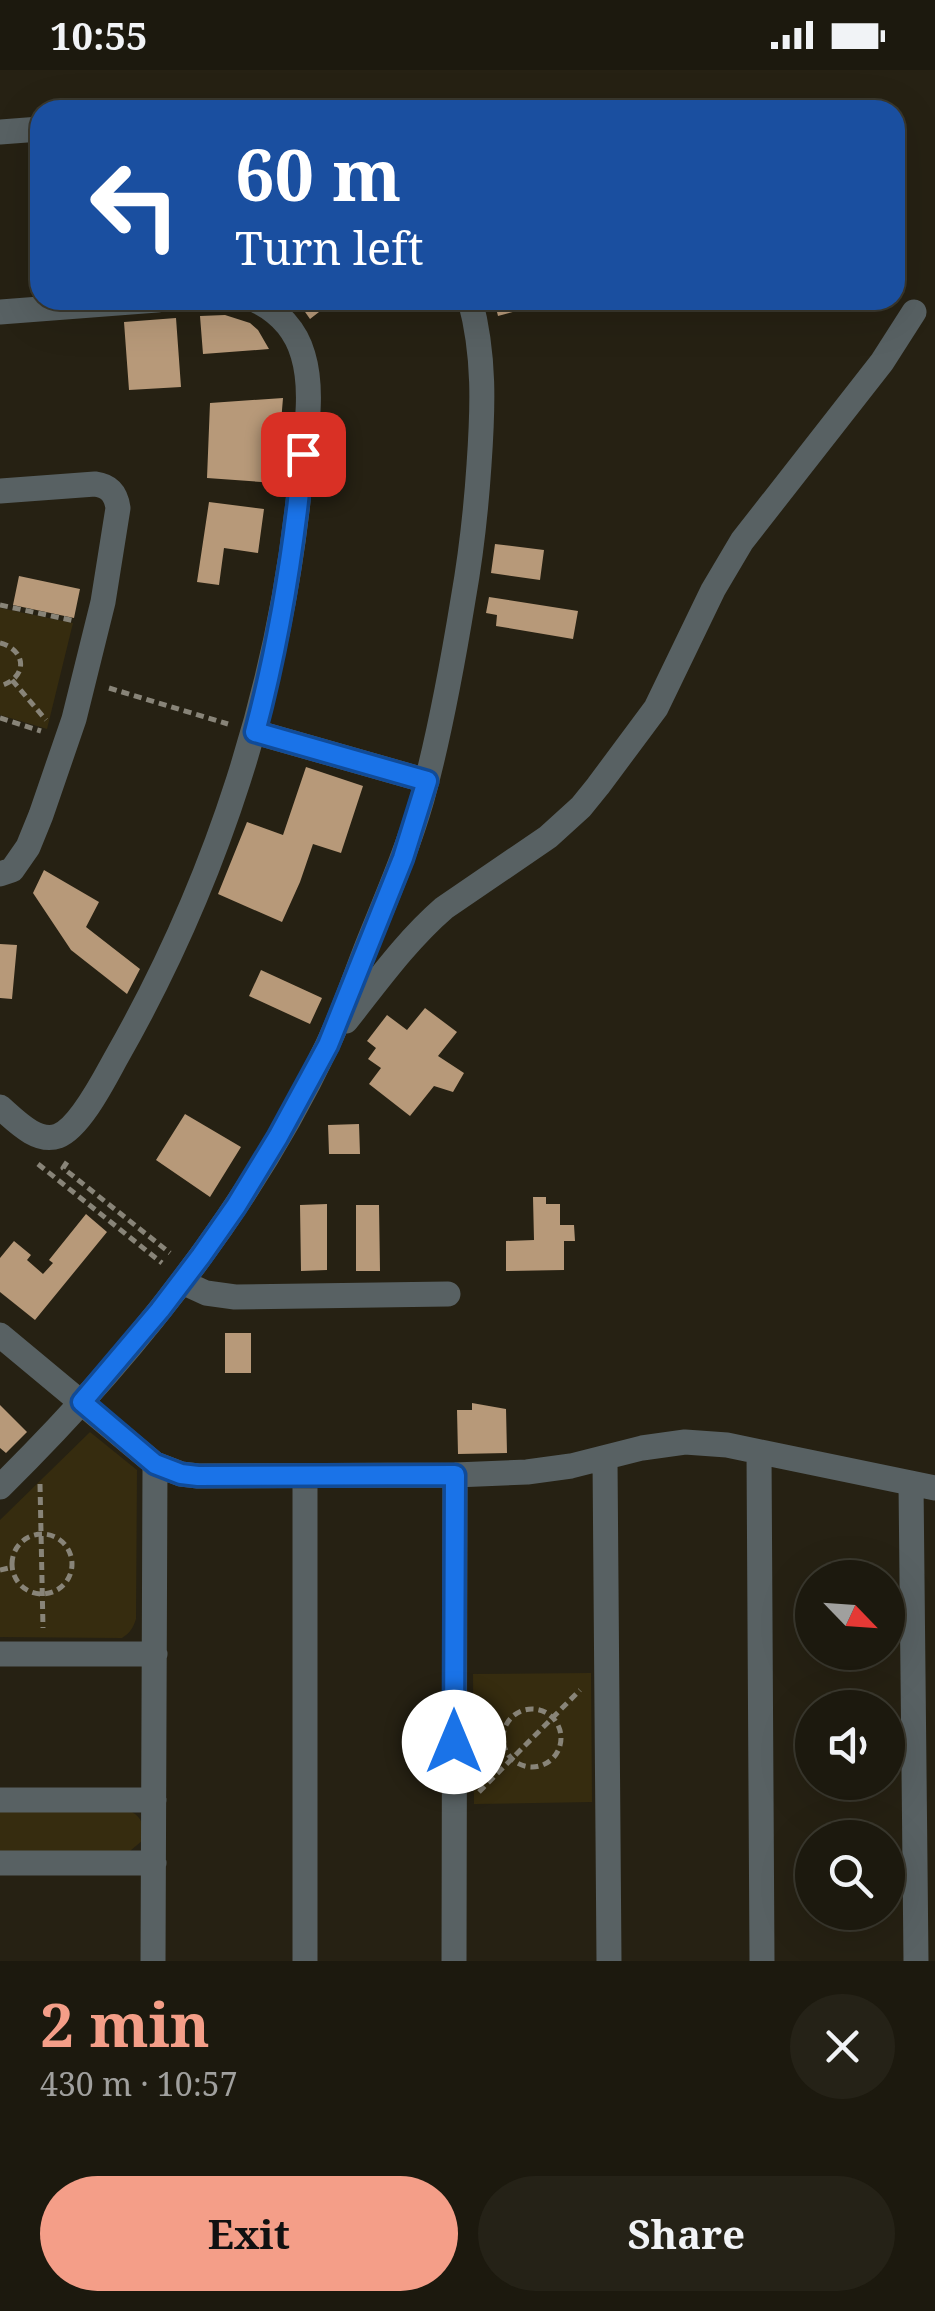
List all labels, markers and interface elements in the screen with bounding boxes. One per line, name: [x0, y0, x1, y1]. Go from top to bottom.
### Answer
text: 10:55: [50, 9, 147, 61]
text: 60 m: [235, 126, 401, 222]
icon: left: [70, 140, 200, 270]
text: Turn left: [235, 217, 424, 278]
pin: [261, 412, 346, 497]
icon: arrive: [276, 427, 331, 482]
north arrow: [795, 1560, 905, 1670]
map controls: [795, 1560, 905, 1930]
position arrow: [402, 1690, 506, 1794]
button: sound: [795, 1690, 905, 1800]
button: search: [795, 1820, 905, 1930]
text: 2 min: [40, 1983, 210, 2065]
button: close: [790, 1994, 895, 2099]
text: 430 m · 10:57: [40, 2062, 238, 2105]
button: Exit: [40, 2176, 458, 2291]
button: Share: [478, 2176, 895, 2291]

